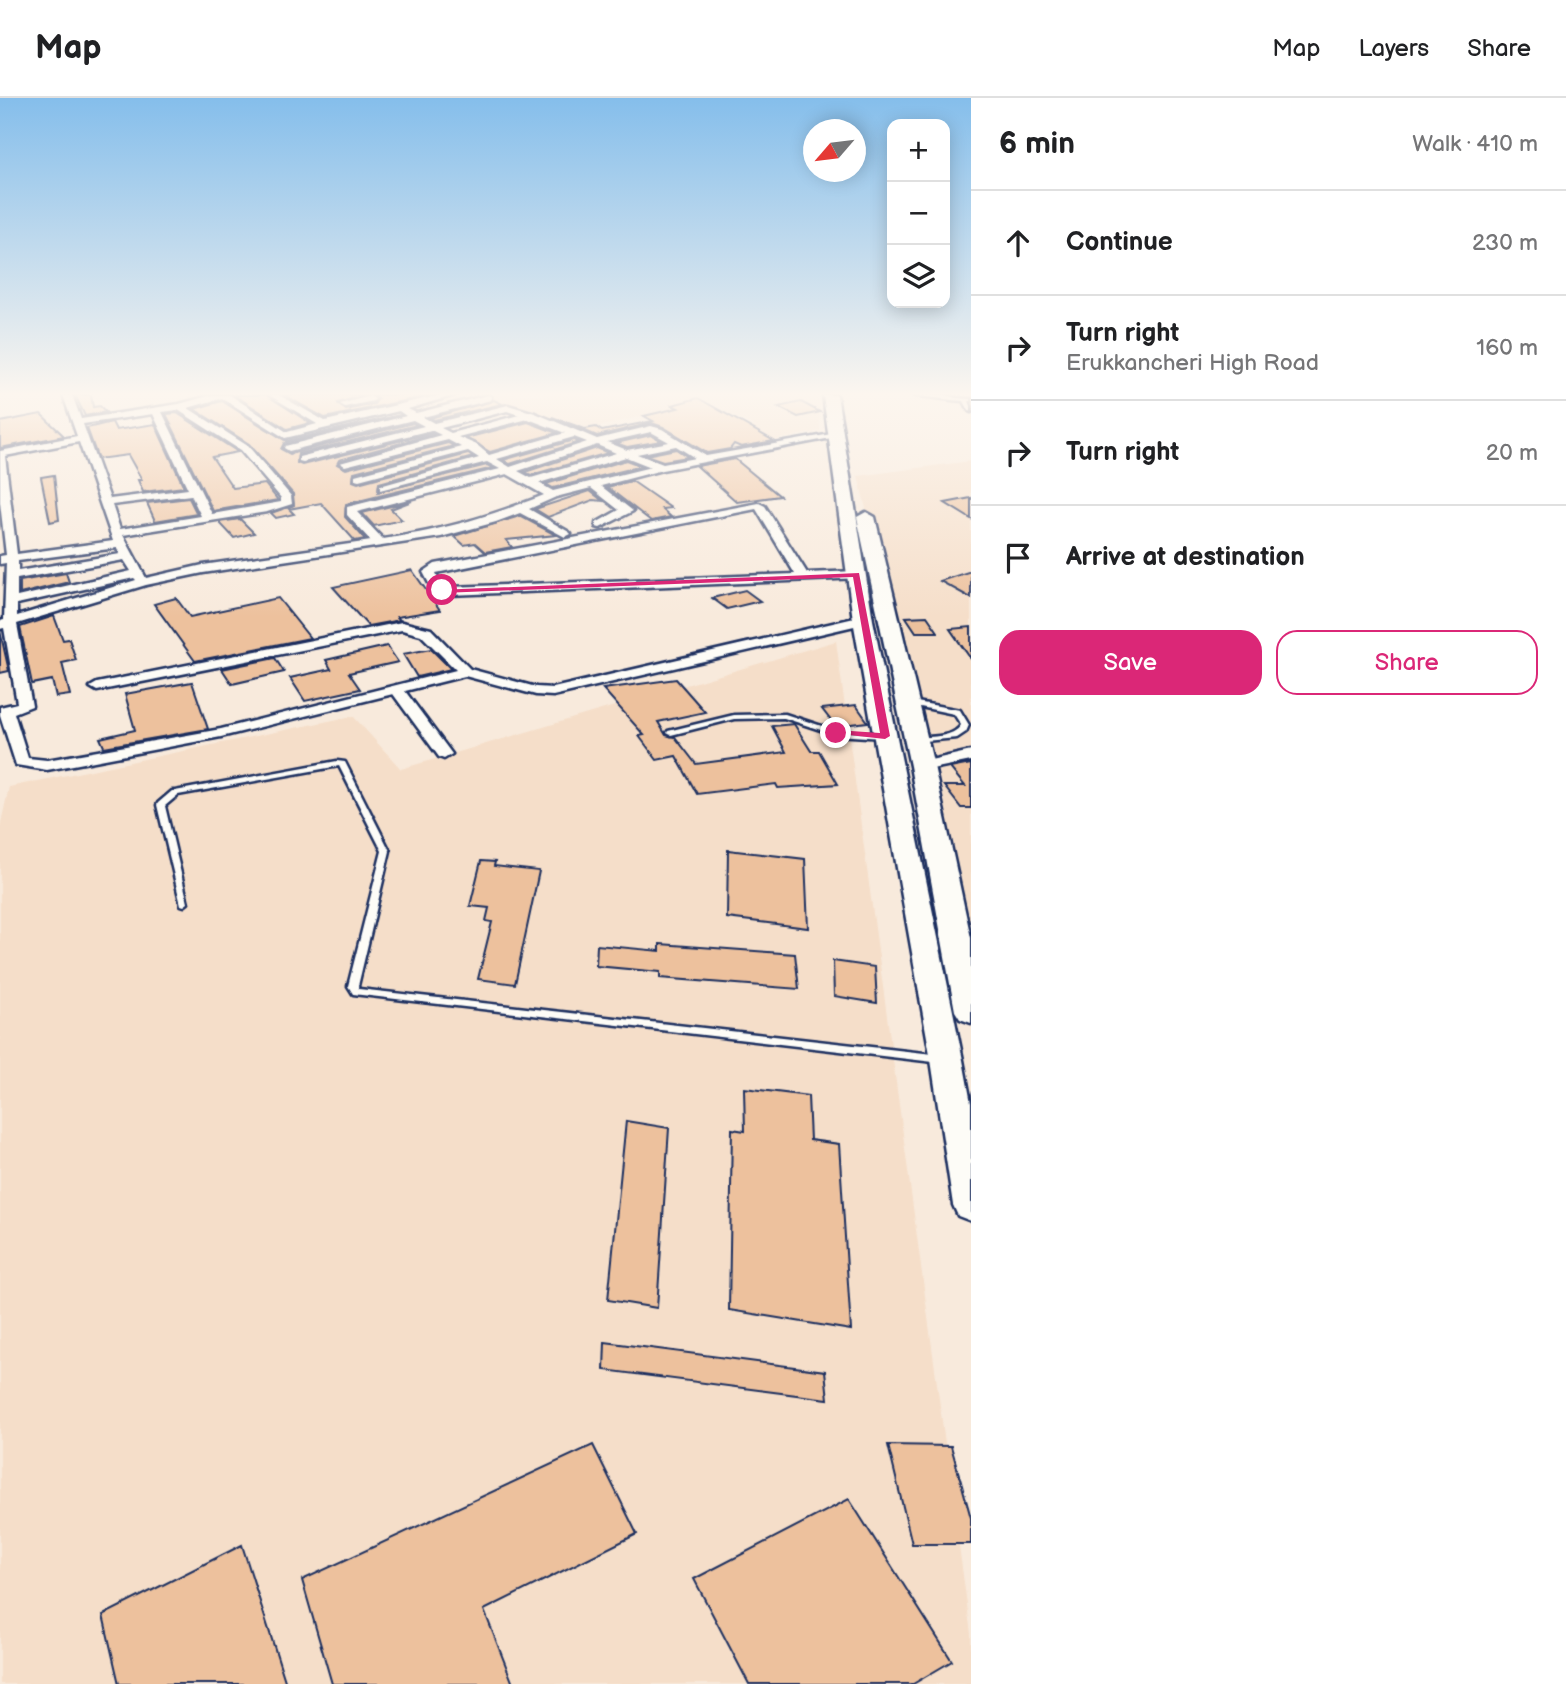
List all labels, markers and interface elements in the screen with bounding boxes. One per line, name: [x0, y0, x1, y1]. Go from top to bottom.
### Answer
text: Map: [35, 28, 101, 68]
text: Map: [1272, 34, 1320, 63]
text: Layers: [1358, 34, 1429, 63]
text: Share: [1467, 34, 1531, 63]
north arrow: [803, 119, 866, 182]
map controls: [887, 119, 950, 308]
button: +: [887, 119, 950, 182]
text: 6 min: [999, 126, 1075, 162]
text: Walk · 410 m: [1412, 130, 1538, 158]
button: −: [887, 182, 950, 245]
icon: ahead: [999, 224, 1037, 262]
text: Continue: [1066, 227, 1173, 258]
text: 230 m: [1472, 229, 1538, 257]
button: layers: [887, 245, 950, 308]
text: Turn right: [1066, 318, 1179, 349]
icon: right: [999, 329, 1037, 367]
text: 160 m: [1476, 334, 1538, 362]
text: Erukkancheri High Road: [1066, 349, 1319, 377]
icon: right: [999, 434, 1037, 472]
text: Turn right: [1066, 437, 1179, 468]
text: 20 m: [1486, 439, 1538, 467]
icon: arrive: [999, 539, 1037, 577]
text: Arrive at destination: [1066, 542, 1305, 573]
route start: [426, 574, 457, 605]
button: Save: [999, 630, 1262, 695]
button: Share: [1276, 630, 1538, 695]
route end: [820, 717, 851, 748]

